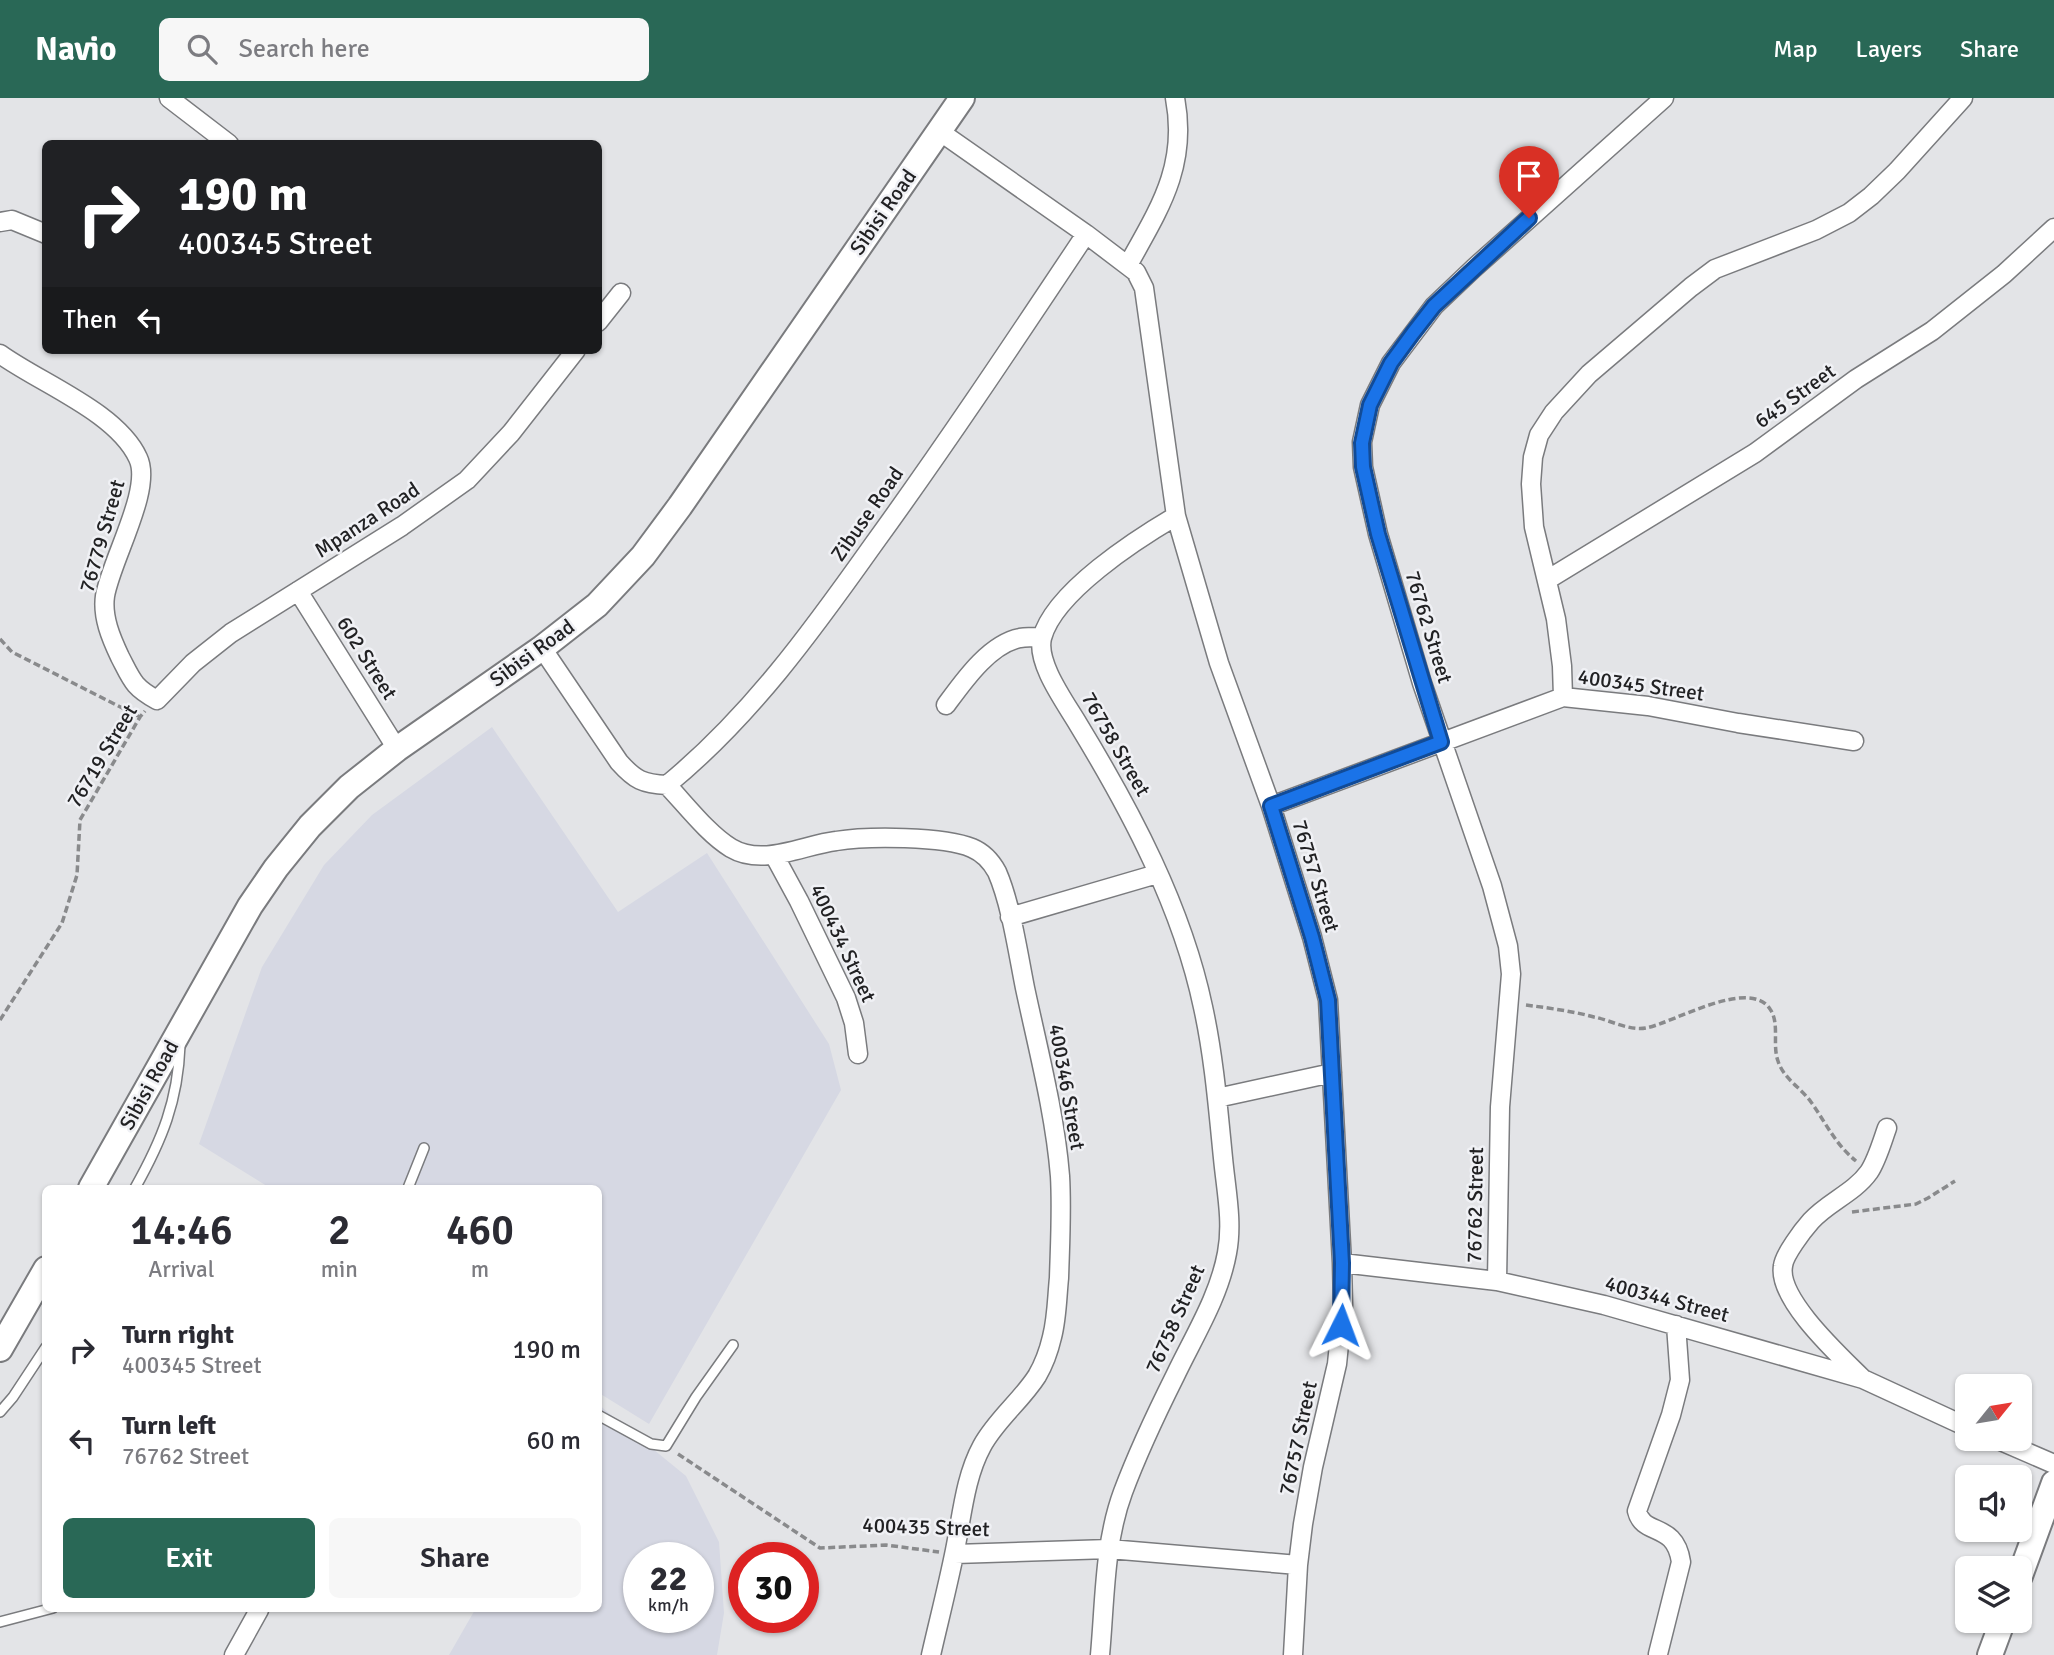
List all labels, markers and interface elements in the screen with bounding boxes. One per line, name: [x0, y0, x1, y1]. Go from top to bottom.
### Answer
search box: [159, 18, 649, 81]
text: Navio: [35, 29, 117, 70]
icon: search: [183, 30, 221, 68]
text: Search here: [239, 33, 370, 65]
text: Map: [1773, 34, 1818, 64]
text: Layers: [1856, 34, 1922, 64]
text: Share: [1960, 34, 2019, 64]
pin: [1499, 146, 1559, 218]
icon: arrive: [1510, 157, 1548, 195]
text: 190 m: [178, 164, 308, 224]
street label: Sibisi Road: [844, 164, 922, 260]
icon: right: [63, 168, 154, 259]
text: 400345 Street: [178, 224, 372, 263]
icon: left: [131, 301, 169, 339]
text: Then: [63, 304, 117, 336]
street label: 645 Street: [1750, 358, 1840, 434]
street label: Zibuse Road: [825, 462, 909, 566]
street label: Mpanza Road: [310, 476, 424, 564]
street label: 76779 Street: [74, 477, 130, 595]
street label: 76762 Street: [1400, 568, 1458, 686]
street label: 602 Street: [331, 612, 403, 704]
street label: Sibisi Road: [484, 614, 580, 692]
street label: 400345 Street: [1576, 663, 1706, 707]
street label: 76758 Street: [1076, 687, 1156, 801]
street label: 76719 Street: [61, 700, 143, 812]
street label: 76757 Street: [1287, 817, 1345, 935]
street label: 400434 Street: [804, 880, 882, 1006]
street label: 400346 Street: [1043, 1022, 1091, 1152]
street label: Sibisi Road: [114, 1036, 184, 1134]
street label: 76762 Street: [1461, 1147, 1489, 1263]
text: 14:46: [130, 1205, 233, 1256]
text: 2: [328, 1205, 351, 1256]
text: 460: [446, 1205, 514, 1256]
text: Arrival: [148, 1255, 214, 1284]
text: min: [321, 1255, 358, 1284]
text: m: [471, 1255, 489, 1284]
street label: 76758 Street: [1140, 1261, 1210, 1377]
street label: 400344 Street: [1602, 1270, 1732, 1328]
position arrow: [1304, 1288, 1378, 1362]
text: Turn right: [122, 1319, 234, 1351]
icon: right: [63, 1331, 101, 1369]
text: 190 m: [512, 1334, 581, 1366]
text: 400345 Street: [122, 1351, 262, 1380]
north arrow: [1955, 1374, 2032, 1451]
map controls: [1955, 1374, 2032, 1633]
street label: 76757 Street: [1273, 1379, 1323, 1497]
text: Turn left: [122, 1410, 216, 1442]
icon: left: [63, 1422, 101, 1460]
text: 60 m: [526, 1425, 581, 1457]
text: 76762 Street: [122, 1442, 249, 1471]
button: sound: [1955, 1465, 2032, 1542]
street label: 400435 Street: [862, 1512, 990, 1542]
button: Exit: [63, 1518, 315, 1598]
button: Share: [329, 1518, 581, 1598]
speed limit sign: 30: [728, 1542, 819, 1633]
button: layers: [1955, 1556, 2032, 1633]
text: 22: [650, 1557, 687, 1600]
text: km/h: [648, 1594, 689, 1616]

